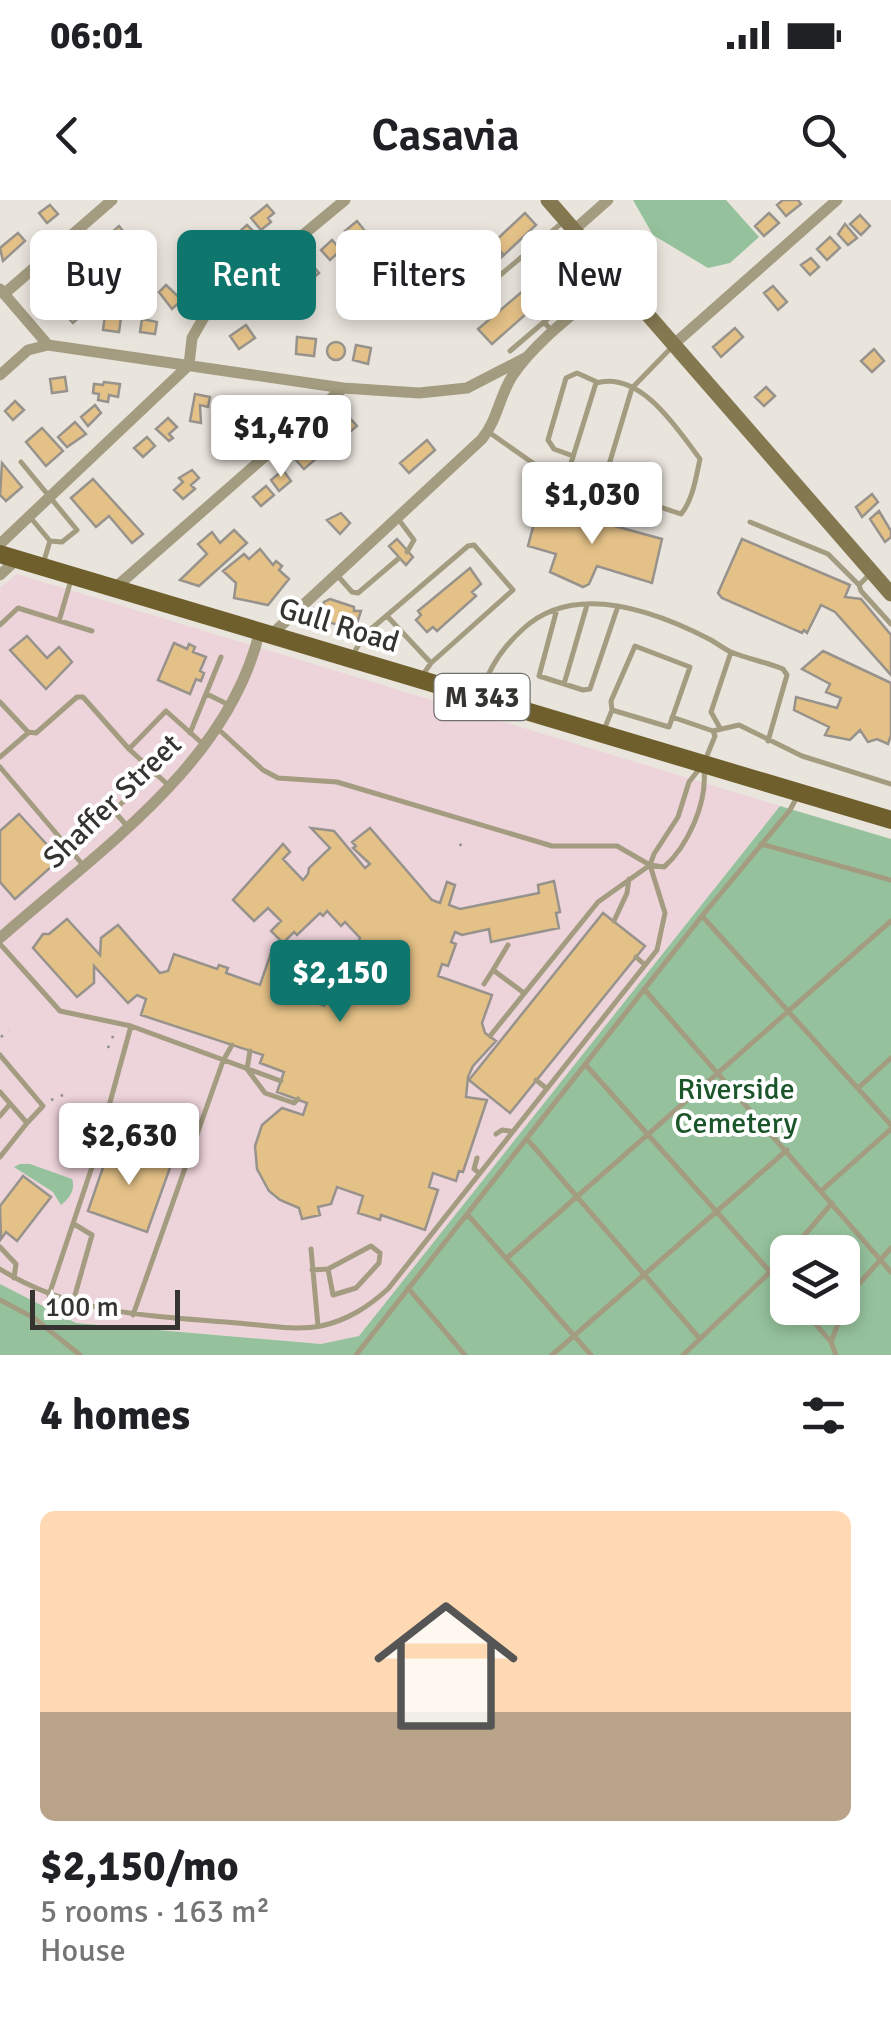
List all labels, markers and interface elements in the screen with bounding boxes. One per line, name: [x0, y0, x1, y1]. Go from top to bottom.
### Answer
text: 06:01: [50, 12, 143, 59]
icon: back: [40, 108, 95, 163]
text: Casavia: [371, 108, 520, 163]
icon: search: [796, 108, 851, 163]
chip: Buy: [30, 230, 157, 320]
chip: Rent: [177, 230, 316, 320]
chip: Filters: [336, 230, 501, 320]
chip: New: [521, 230, 657, 320]
pin: $1,470: [200, 395, 362, 480]
text: $1,470: [233, 408, 329, 447]
pin: $1,030: [511, 462, 673, 547]
text: $1,030: [544, 475, 640, 514]
street label: Gull Road: [274, 590, 403, 661]
road number: M 343: [434, 674, 530, 720]
street label: Shaffer Street: [35, 726, 189, 876]
pin: $2,150: [259, 940, 421, 1025]
text: $2,150: [292, 953, 388, 992]
park label: Riverside Cemetery: [675, 1071, 797, 1142]
pin: $2,630: [48, 1103, 210, 1188]
text: $2,630: [81, 1116, 177, 1155]
map controls: [770, 1235, 860, 1325]
button: layers: [770, 1235, 860, 1325]
scale bar: [30, 1285, 180, 1330]
text: 100 m: [45, 1290, 119, 1324]
icon: filters: [796, 1388, 851, 1443]
text: 4 homes: [40, 1390, 190, 1441]
icon: home: [356, 1576, 536, 1756]
text: $2,150/mo: [40, 1841, 239, 1892]
text: 5 rooms · 163 m²: [40, 1892, 270, 1931]
text: House: [40, 1931, 126, 1970]

